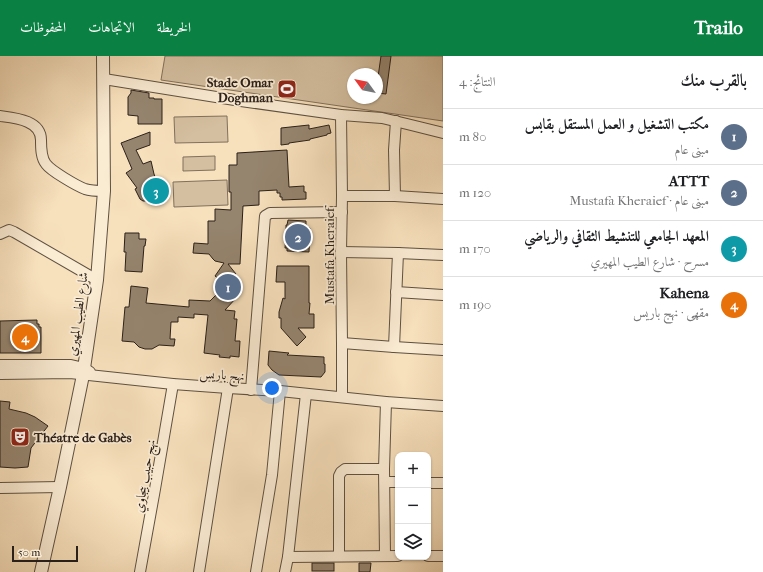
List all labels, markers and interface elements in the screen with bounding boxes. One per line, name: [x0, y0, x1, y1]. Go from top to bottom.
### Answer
text: Trailo: [694, 17, 743, 39]
text: المحفوظات: [20, 19, 66, 36]
text: الاتجاهات: [88, 19, 135, 36]
text: الخريطة: [157, 19, 191, 36]
north arrow: [347, 68, 383, 104]
text: بالقرب منك: [681, 70, 747, 90]
text: النتائج: 4: [459, 74, 495, 89]
place label: Stade Omar Doghman: [207, 75, 273, 106]
sports icon: Stade Omar Doghman: [276, 78, 298, 100]
text: مكتب التشغيل و العمل المستقل بقابس: [525, 115, 709, 133]
text: 80 m: [459, 129, 486, 144]
text: 1: [732, 129, 736, 144]
text: مبنى عام: [675, 142, 709, 157]
text: ATTT: [669, 172, 709, 190]
pin: 3: [143, 176, 169, 206]
text: 120 m: [459, 185, 491, 200]
text: 2: [731, 185, 737, 200]
text: مبنى عام · Mustafa Kheraief: [570, 193, 709, 208]
street label: Mustafa Kheraief: [322, 205, 337, 304]
pin: 2: [285, 222, 311, 252]
text: المعهد الجامعي للتنشيط الثقافي والرياضي: [524, 227, 709, 245]
text: 170 m: [459, 241, 491, 256]
text: 3: [731, 241, 737, 256]
text: مسرح · شارع الطيب المهيري: [590, 254, 709, 269]
street label: شارع الطيب المهيري: [64, 271, 95, 358]
pin: 1: [215, 272, 241, 302]
text: Kahena: [660, 284, 709, 302]
text: 190 m: [459, 297, 491, 312]
text: 4: [730, 297, 738, 312]
text: مقهى · نهج باريس: [633, 305, 709, 320]
pin: 4: [12, 322, 38, 352]
street label: نهج باريس: [199, 365, 245, 388]
your location: [262, 378, 282, 398]
theatre icon: Théatre de Gabès: [9, 426, 31, 448]
place label: Théatre de Gabès: [33, 430, 132, 445]
street label: نهج حبيب بيجاوي: [131, 438, 162, 515]
map controls: [395, 452, 431, 560]
button: +: [395, 452, 431, 488]
button: −: [395, 488, 431, 524]
button: layers: [395, 524, 431, 560]
scale bar: [12, 544, 78, 563]
text: 50 m: [18, 546, 40, 559]

